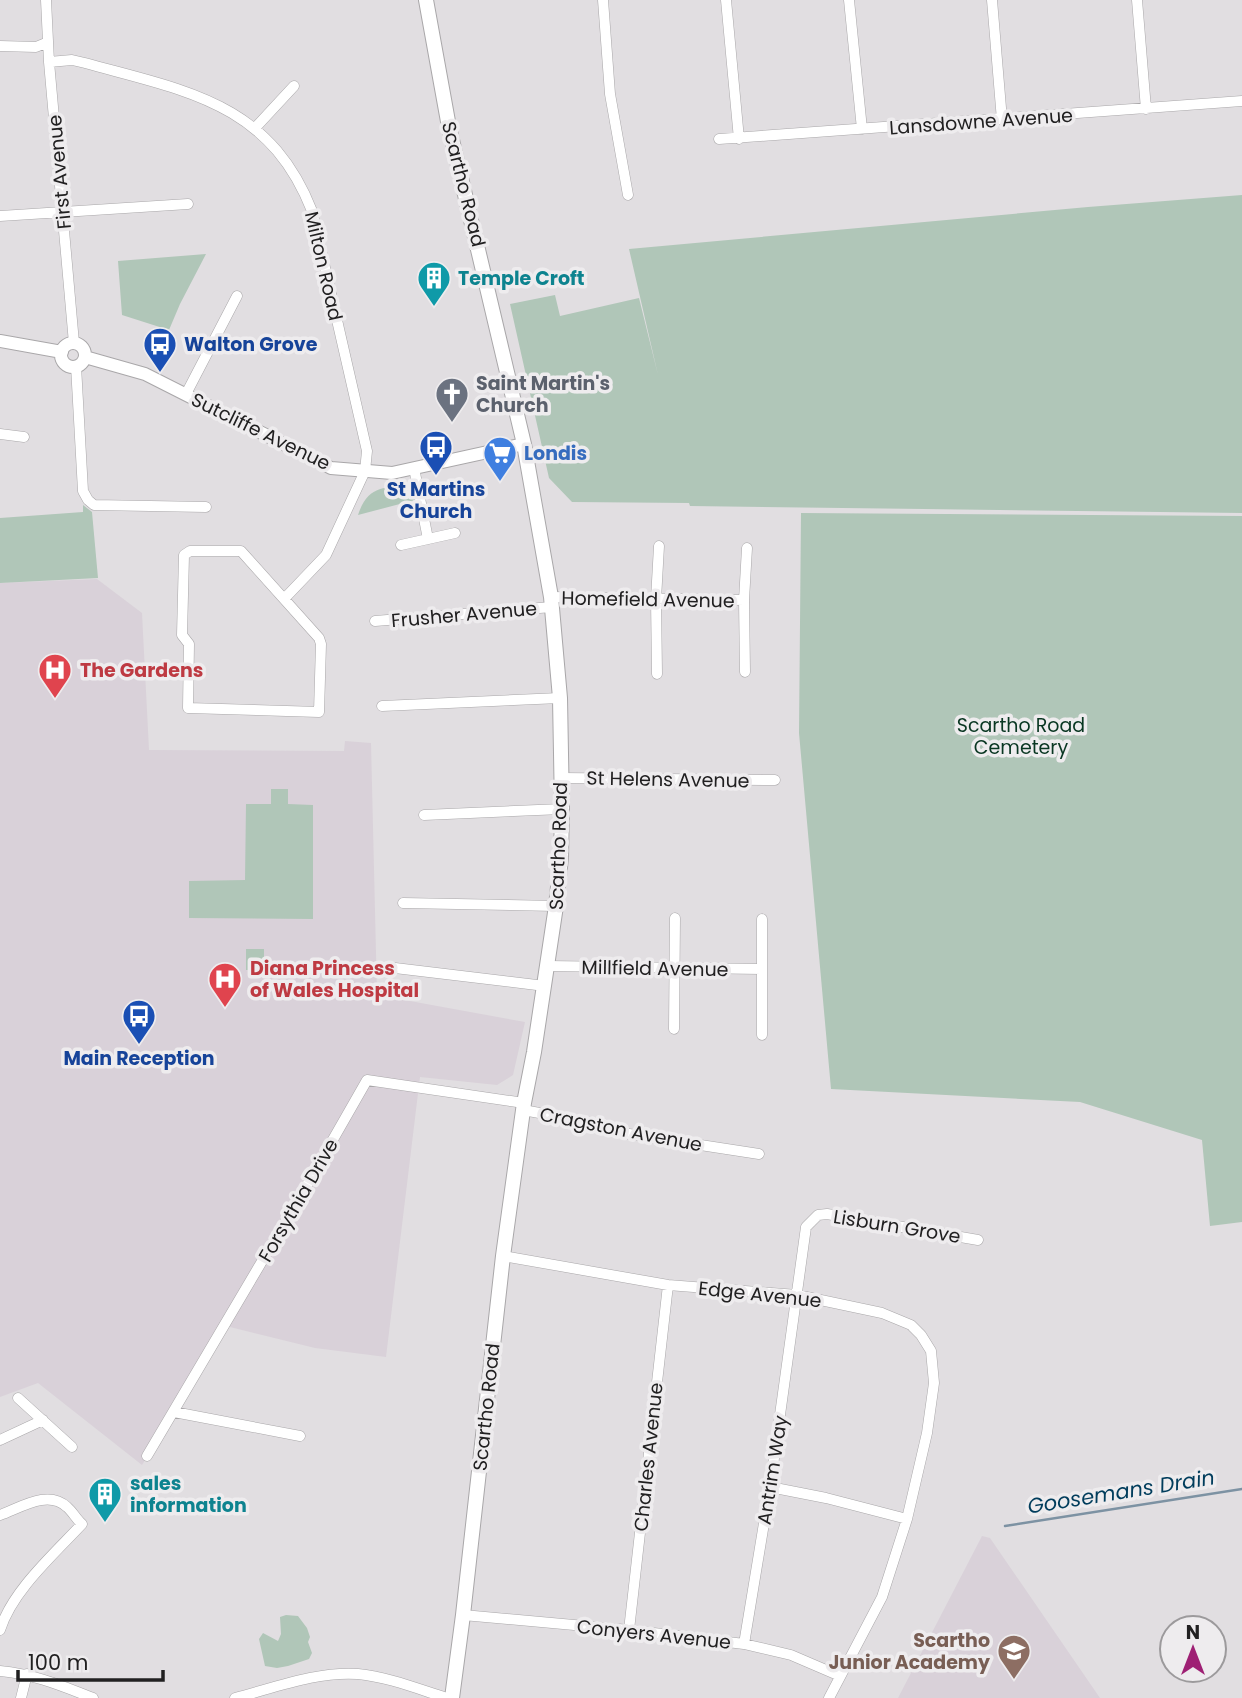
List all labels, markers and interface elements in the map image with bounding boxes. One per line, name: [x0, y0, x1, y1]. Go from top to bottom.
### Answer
street label: Lansdowne Avenue: [888, 102, 1074, 141]
street label: First Avenue: [41, 114, 78, 230]
street label: Scartho Road: [435, 119, 492, 250]
street label: Milton Road: [298, 209, 349, 323]
building icon: Temple Croft: [415, 259, 453, 308]
place label: Temple Croft: [458, 265, 585, 292]
bus stop icon: Walton Grove: [141, 325, 179, 374]
place label: Walton Grove: [184, 331, 318, 358]
place label: Saint Martin's Church: [476, 370, 610, 419]
church icon: Saint Martin's Church: [433, 375, 471, 424]
street label: Sutcliffe Avenue: [187, 386, 335, 477]
bus stop icon: St Martins Church: [417, 428, 455, 477]
supermarket icon: Londis: [481, 434, 519, 483]
place label: Londis: [524, 440, 587, 467]
place label: St Martins Church: [387, 476, 485, 525]
street label: Homefield Avenue: [561, 584, 735, 615]
street label: Frusher Avenue: [390, 595, 538, 634]
hospital icon: The Gardens: [36, 651, 74, 700]
place label: The Gardens: [80, 657, 203, 684]
park label: Scartho Road Cemetery: [957, 712, 1085, 761]
street label: St Helens Avenue: [586, 765, 750, 794]
street label: Scartho Road: [543, 781, 574, 911]
street label: Millfield Avenue: [581, 954, 729, 983]
place label: Diana Princess of Wales Hospital: [250, 955, 419, 1004]
hospital icon: Diana Princess of Wales Hospital: [206, 960, 244, 1009]
bus stop icon: Main Reception: [120, 997, 158, 1046]
place label: Main Reception: [63, 1045, 215, 1072]
street label: Cragston Avenue: [537, 1100, 704, 1158]
street label: Forsythia Drive: [252, 1133, 345, 1267]
street label: Lisburn Grove: [831, 1203, 963, 1250]
street label: Edge Avenue: [697, 1275, 823, 1314]
street label: Scartho Road: [466, 1342, 507, 1472]
street label: Charles Avenue: [627, 1381, 670, 1533]
street label: Antrim Way: [751, 1413, 795, 1527]
water label: Goosemans Drain: [1025, 1462, 1217, 1521]
place label: sales information: [130, 1470, 247, 1519]
building icon: sales information: [86, 1475, 124, 1524]
street label: Conyers Avenue: [576, 1613, 732, 1656]
north arrow: [1158, 1614, 1228, 1684]
text: N: [1186, 1619, 1200, 1646]
place label: Scartho Junior Academy: [828, 1627, 991, 1676]
school or university icon: Scartho Junior Academy: [995, 1632, 1033, 1681]
scale bar: [18, 1638, 163, 1682]
text: 100 m: [28, 1648, 88, 1677]

